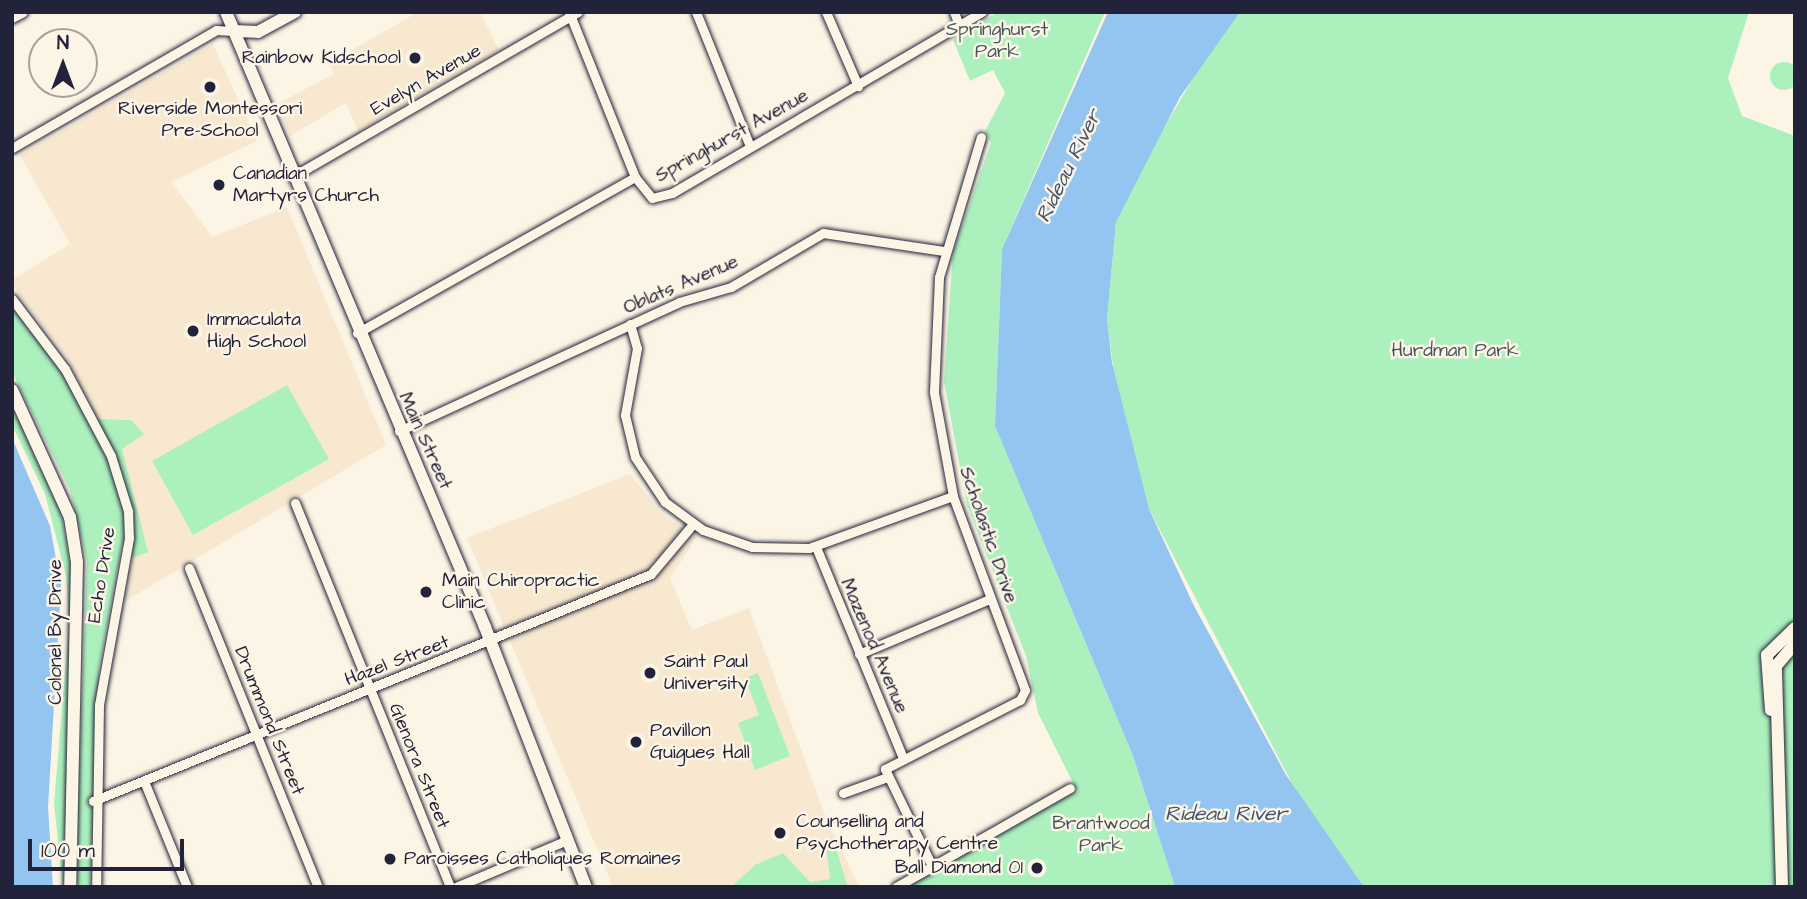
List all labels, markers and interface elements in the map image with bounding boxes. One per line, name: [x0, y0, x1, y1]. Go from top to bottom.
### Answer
park label: Springhurst Park: [946, 19, 1048, 63]
north arrow: [28, 28, 98, 98]
text: N: [57, 30, 69, 57]
street label: Evelyn Avenue: [367, 39, 485, 121]
place label: Rainbow Kidschool: [242, 47, 401, 69]
marker: Rainbow Kidschool: [407, 50, 423, 66]
marker: Riverside Montessori Pre-School: [202, 79, 218, 95]
street label: Springhurst Avenue: [651, 84, 813, 188]
place label: Riverside Montessori Pre-School: [118, 98, 302, 142]
water label: Rideau River: [1031, 106, 1107, 226]
place label: Canadian Martyrs Church: [233, 163, 379, 207]
marker: Canadian Martyrs Church: [211, 177, 227, 193]
street label: Oblats Avenue: [620, 251, 742, 319]
place label: Immaculata High School: [207, 309, 306, 353]
marker: Immaculata High School: [185, 323, 201, 339]
park label: Hurdman Park: [1392, 340, 1518, 362]
street label: Main Street: [393, 389, 457, 493]
street label: Scholastic Drive: [954, 464, 1022, 606]
street label: Echo Drive: [83, 525, 121, 625]
street label: Colonel By Drive: [45, 559, 67, 705]
place label: Main Chiropractic Clinic: [442, 570, 600, 614]
street label: Mazenod Avenue: [835, 575, 913, 717]
marker: Main Chiropractic Clinic: [416, 582, 436, 602]
street label: Hazel Street: [342, 631, 452, 691]
street label: Drummond Street: [229, 643, 309, 799]
place label: Saint Paul University: [664, 651, 748, 695]
marker: Saint Paul University: [642, 665, 658, 681]
street label: Glenora Street: [384, 700, 454, 832]
place label: Pavillon Guigues Hall: [650, 720, 750, 764]
marker: Pavillon Guigues Hall: [628, 734, 644, 750]
water label: Rideau River: [1165, 801, 1287, 827]
place label: Counselling and Psychotherapy Centre: [796, 811, 998, 855]
park label: Brantwood Park: [1052, 813, 1150, 857]
marker: Counselling and Psychotherapy Centre: [770, 823, 790, 843]
scale bar: [32, 825, 187, 869]
text: 100 m: [41, 836, 95, 865]
place label: Paroisses Catholiques Romaines: [404, 848, 681, 870]
marker: Paroisses Catholiques Romaines: [382, 851, 398, 867]
place label: Ball Diamond 01: [895, 857, 1023, 879]
marker: Ball Diamond 01: [1029, 860, 1045, 876]

